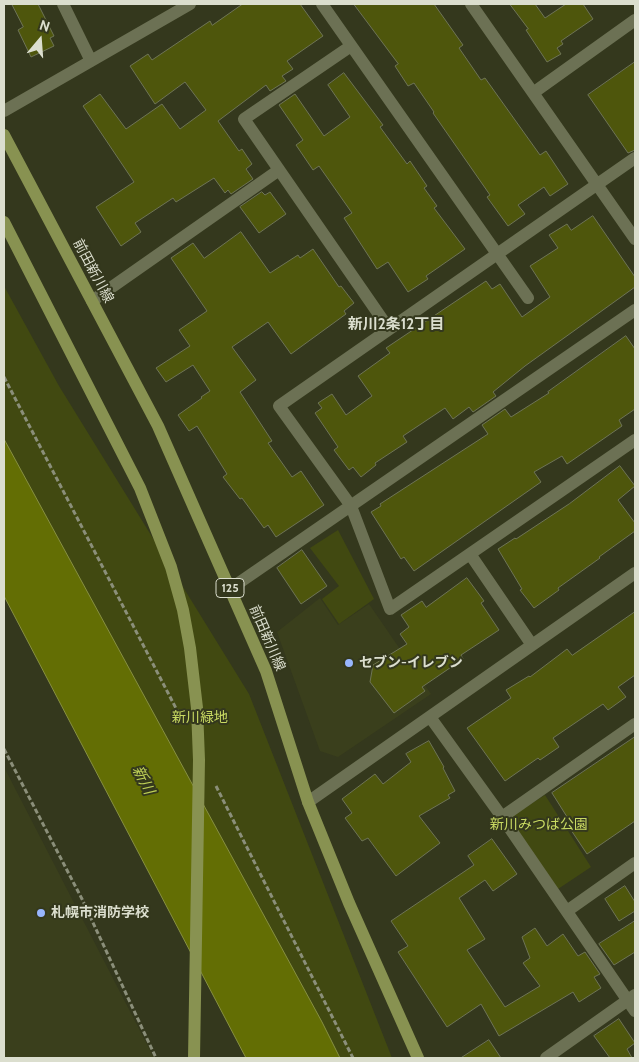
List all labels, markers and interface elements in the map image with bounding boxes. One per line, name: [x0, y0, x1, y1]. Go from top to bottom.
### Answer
north arrow: [15, 15, 65, 65]
text: N: [37, 16, 52, 36]
street label: 前田新川線: [69, 236, 117, 306]
district label: 新川2条12丁目: [348, 316, 444, 334]
road number: 125: [216, 578, 244, 598]
street label: 前田新川線: [246, 603, 288, 673]
place label: セブン-イレブン: [359, 655, 463, 671]
marker: セブン-イレブン: [343, 657, 355, 669]
park label: 新川緑地: [172, 710, 228, 726]
water label: 新川: [128, 763, 158, 797]
park label: 新川みつば公園: [490, 817, 588, 833]
place label: 札幌市消防学校: [51, 905, 149, 921]
marker: 札幌市消防学校: [35, 907, 47, 919]

